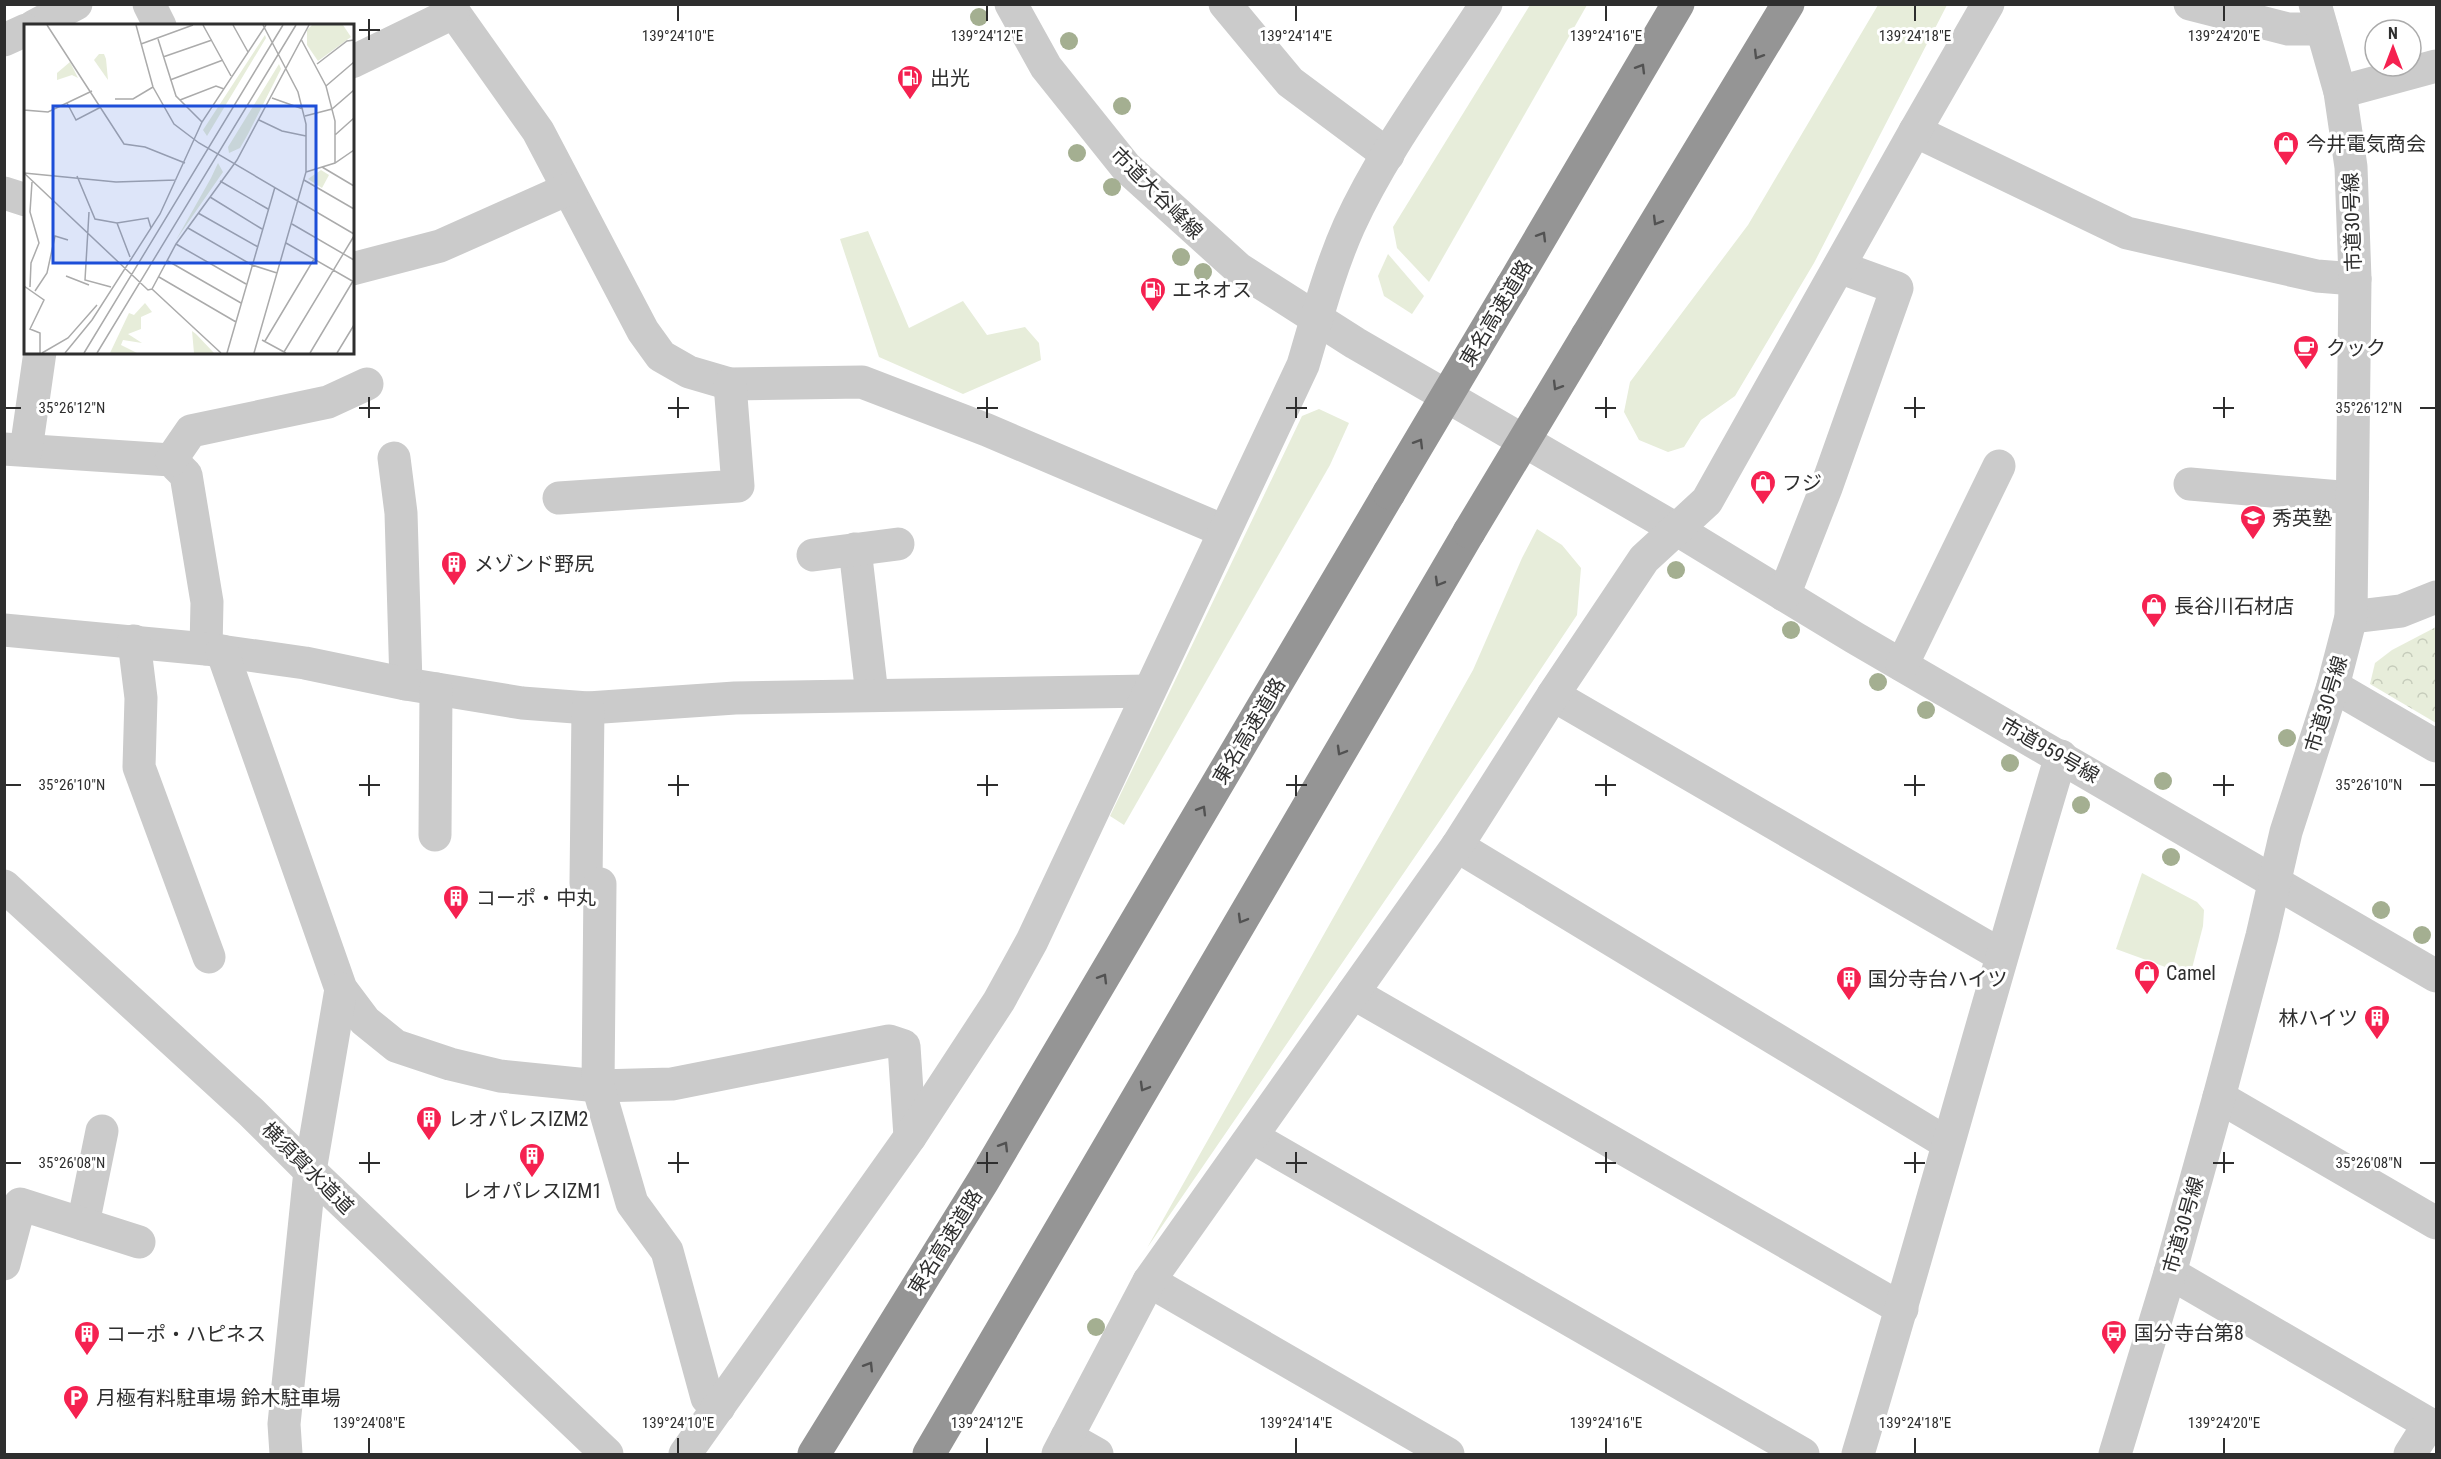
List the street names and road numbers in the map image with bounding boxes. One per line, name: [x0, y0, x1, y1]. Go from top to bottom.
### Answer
street label: 市道大谷峰線: [1106, 142, 1208, 244]
street label: 市道30号線: [2338, 172, 2366, 272]
street label: 東名高速道路: [1455, 255, 1537, 371]
street label: 市道30号線: [2300, 653, 2352, 755]
street label: 東名高速道路: [1208, 673, 1290, 789]
street label: 市道959号線: [1997, 712, 2103, 788]
street label: 横須賀水道道: [257, 1117, 359, 1219]
street label: 市道30号線: [2158, 1174, 2208, 1276]
street label: 東名高速道路: [903, 1185, 987, 1299]

